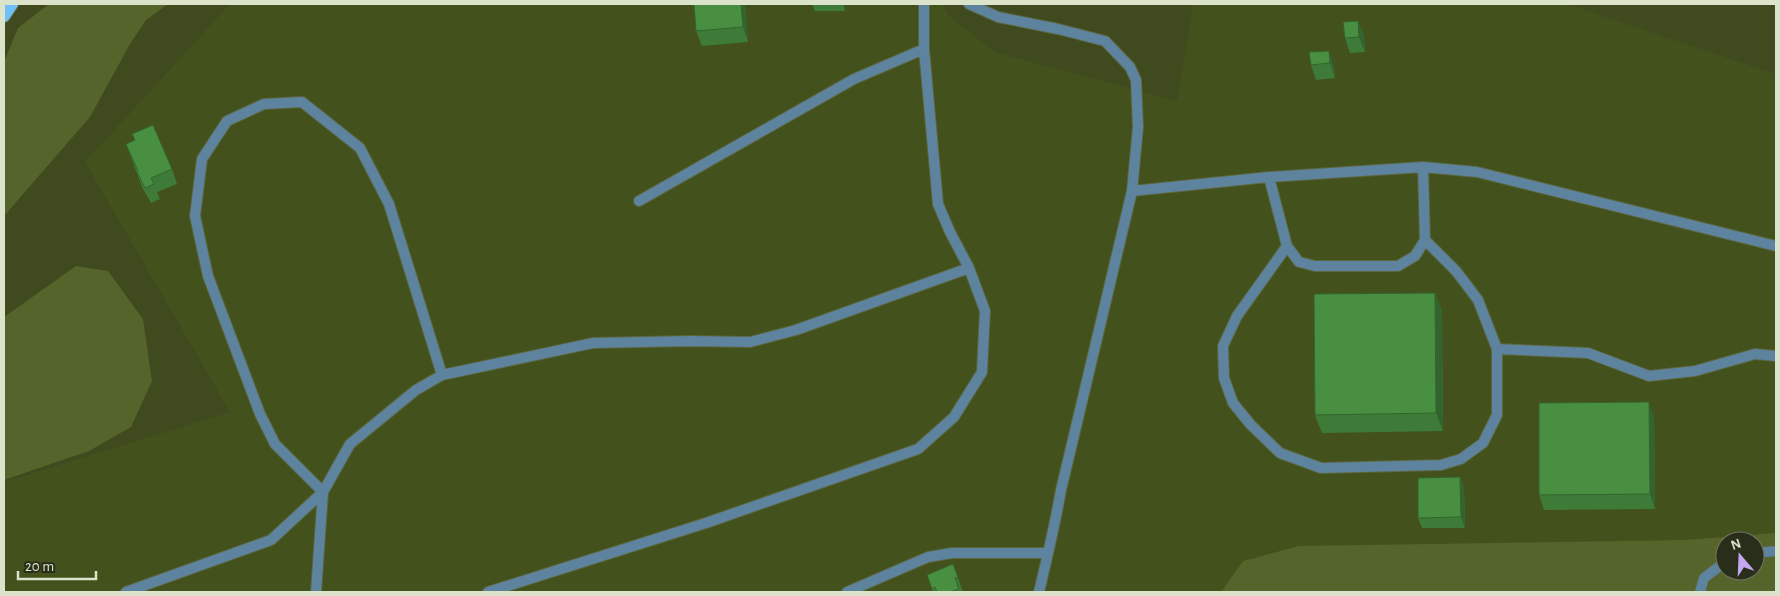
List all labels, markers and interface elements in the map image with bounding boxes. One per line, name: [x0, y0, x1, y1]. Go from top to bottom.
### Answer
north arrow: [1715, 531, 1765, 581]
text: N: [1729, 536, 1743, 553]
scale bar: [18, 548, 95, 580]
text: 20 m: [25, 559, 54, 574]

